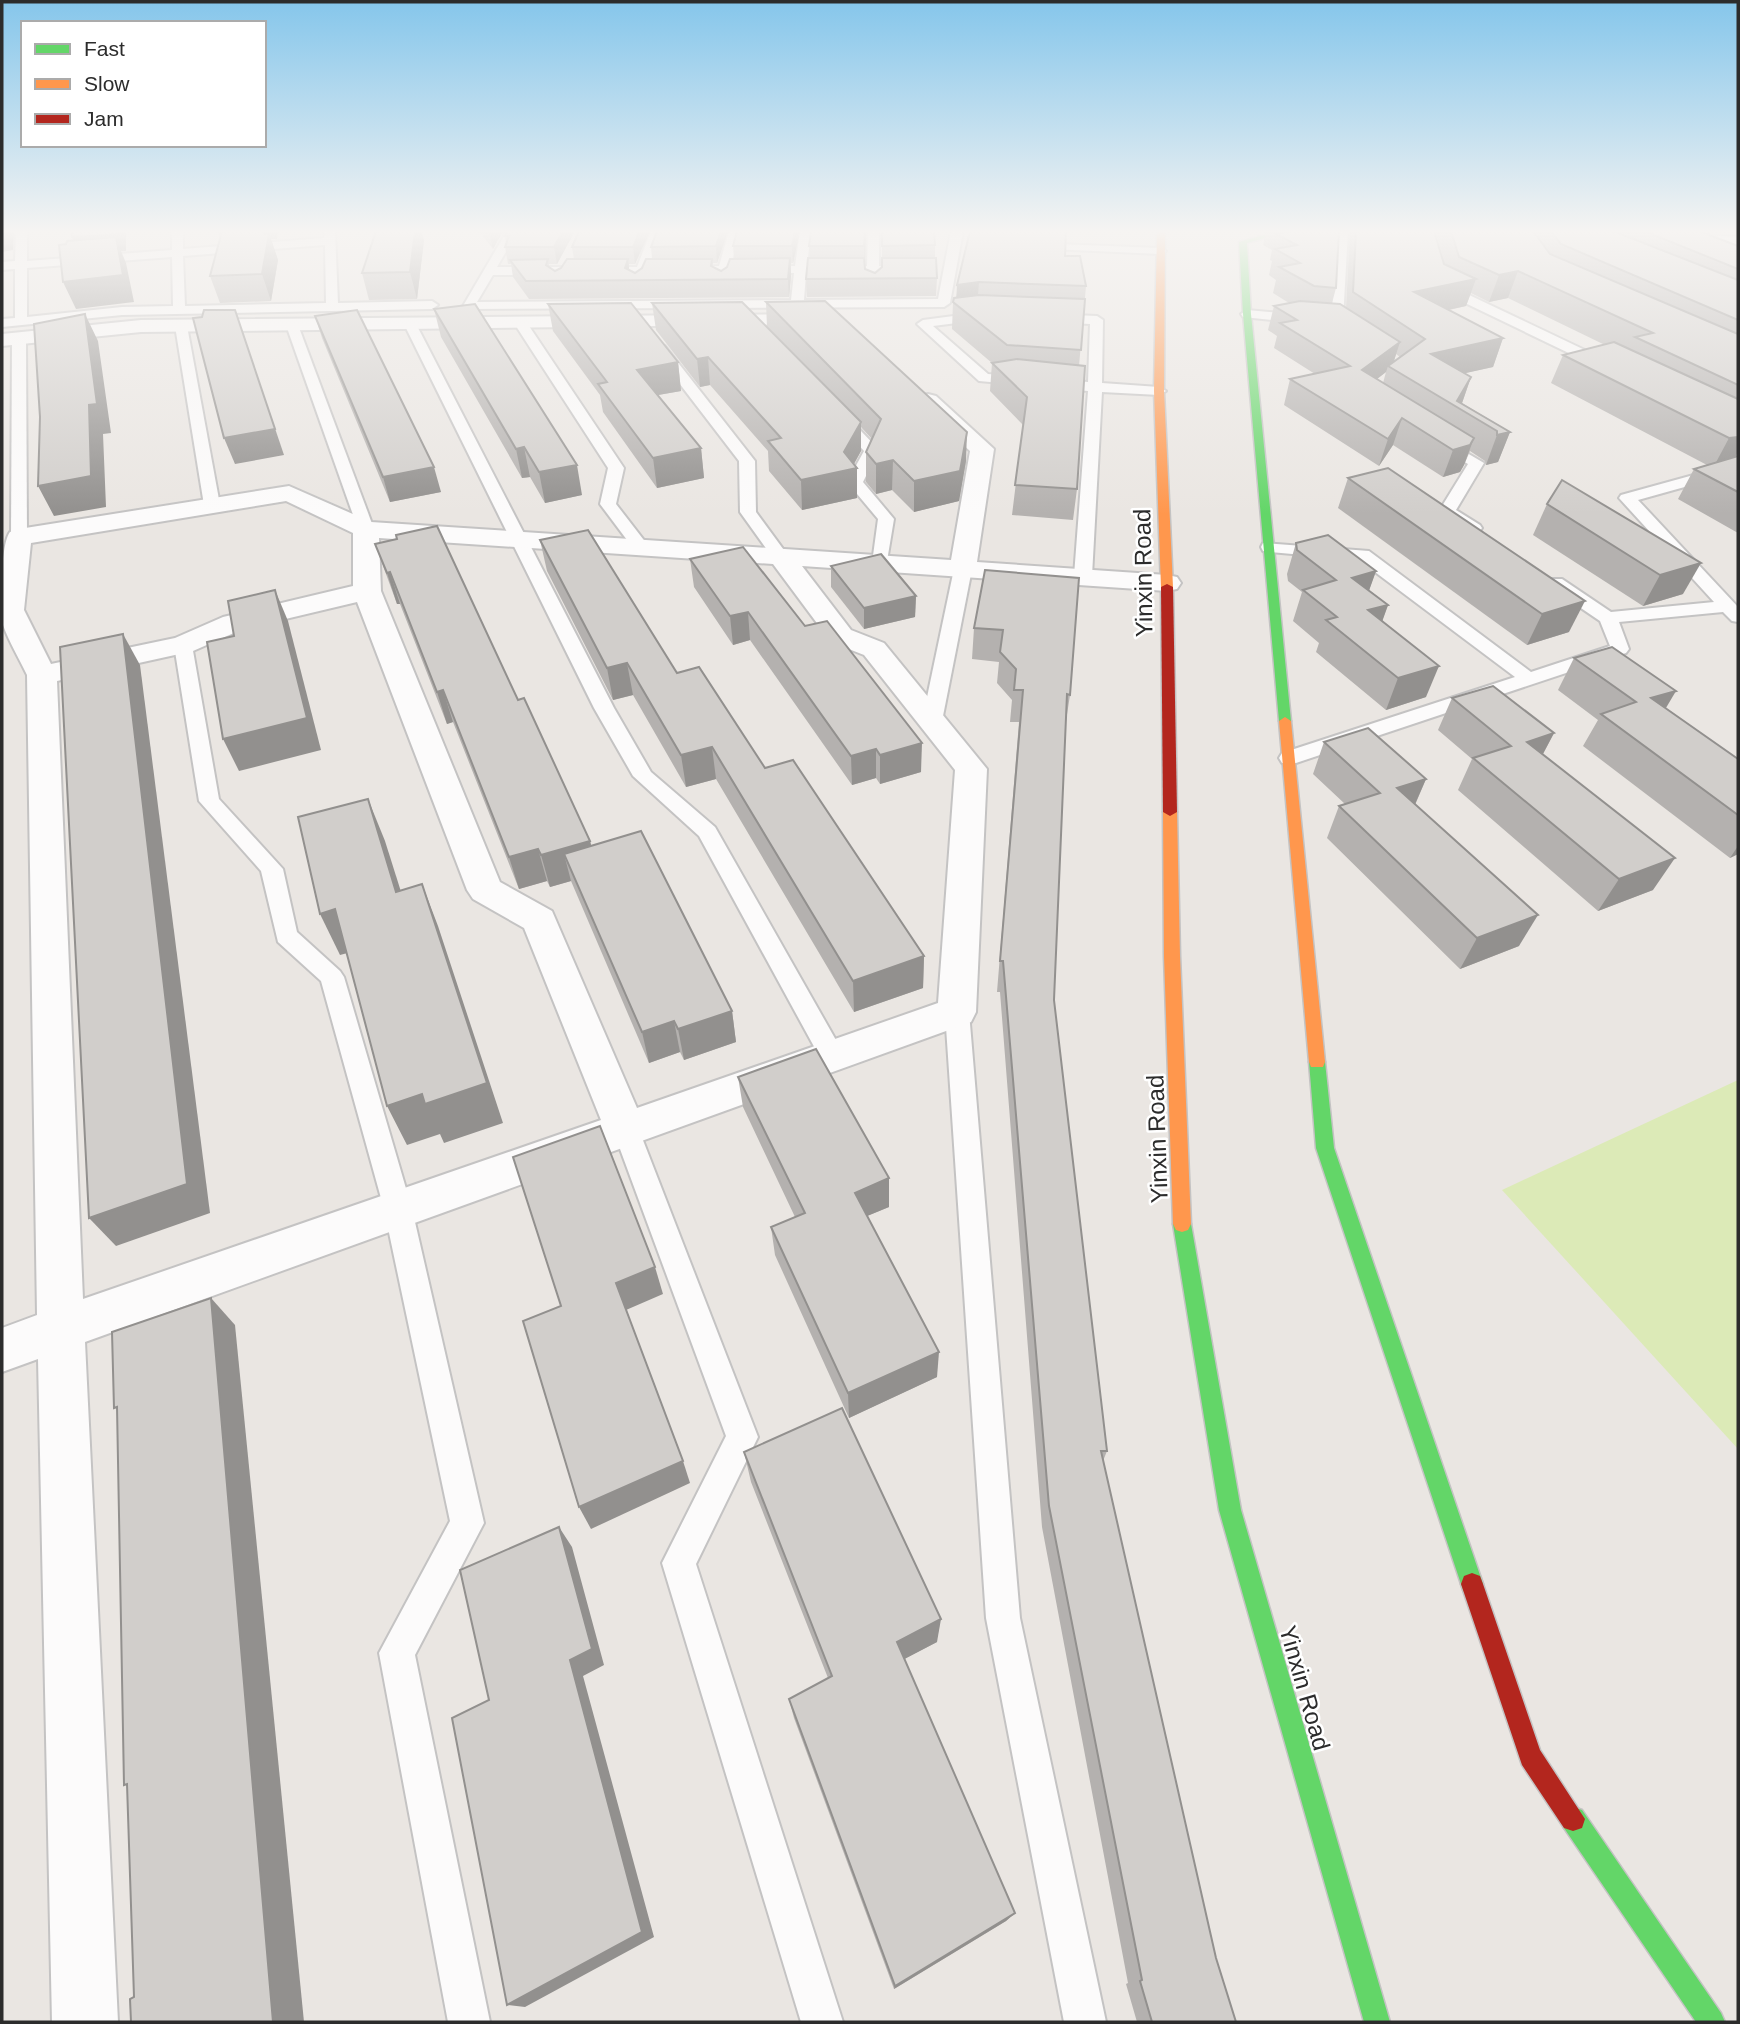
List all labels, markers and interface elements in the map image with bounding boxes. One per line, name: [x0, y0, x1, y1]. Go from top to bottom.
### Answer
legend: [21, 21, 266, 147]
text: Fast: [84, 37, 125, 60]
text: Slow: [84, 72, 130, 95]
text: Jam: [84, 107, 124, 130]
street label: Yinxin Road: [1128, 509, 1158, 637]
street label: Yinxin Road: [1141, 1074, 1173, 1204]
street label: Yinxin Road: [1274, 1623, 1336, 1753]

